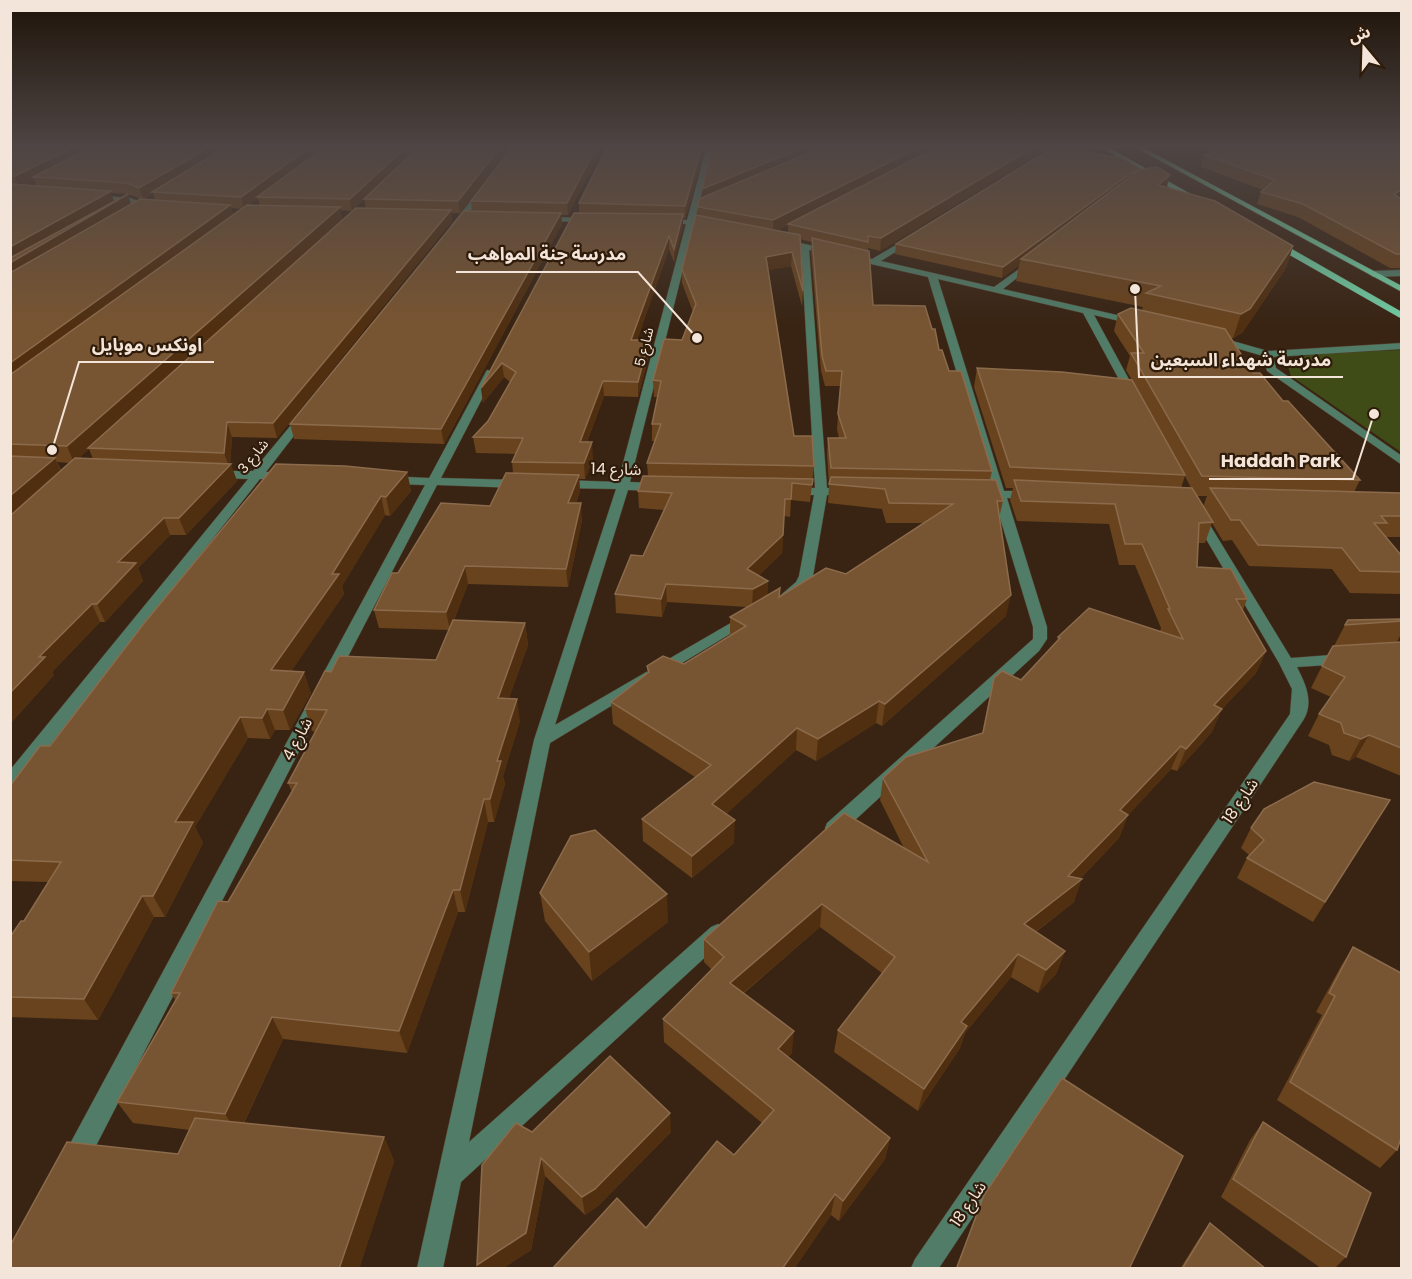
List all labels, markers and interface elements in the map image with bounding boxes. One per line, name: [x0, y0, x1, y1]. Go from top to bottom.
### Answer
north arrow: [1334, 18, 1394, 78]
text: ش: [1345, 20, 1373, 49]
callout: مدرسة جنة المواهب: [456, 236, 638, 272]
text: مدرسة جنة المواهب: [468, 241, 626, 266]
street label: شارع 5: [629, 325, 659, 369]
callout: اونكس موبايل: [79, 326, 214, 362]
text: اونكس موبايل: [92, 332, 202, 357]
callout: مدرسة شهداء السبعين: [1139, 341, 1343, 377]
text: مدرسة شهداء السبعين: [1151, 347, 1331, 372]
street label: شارع 3: [233, 434, 274, 478]
callout: Haddah Park: [1209, 443, 1353, 479]
text: Haddah Park: [1221, 448, 1342, 473]
street label: شارع 14: [590, 457, 642, 482]
street label: شارع 4: [276, 713, 319, 765]
street label: شارع 18: [1216, 774, 1265, 829]
street label: شارع 18: [944, 1177, 993, 1232]

